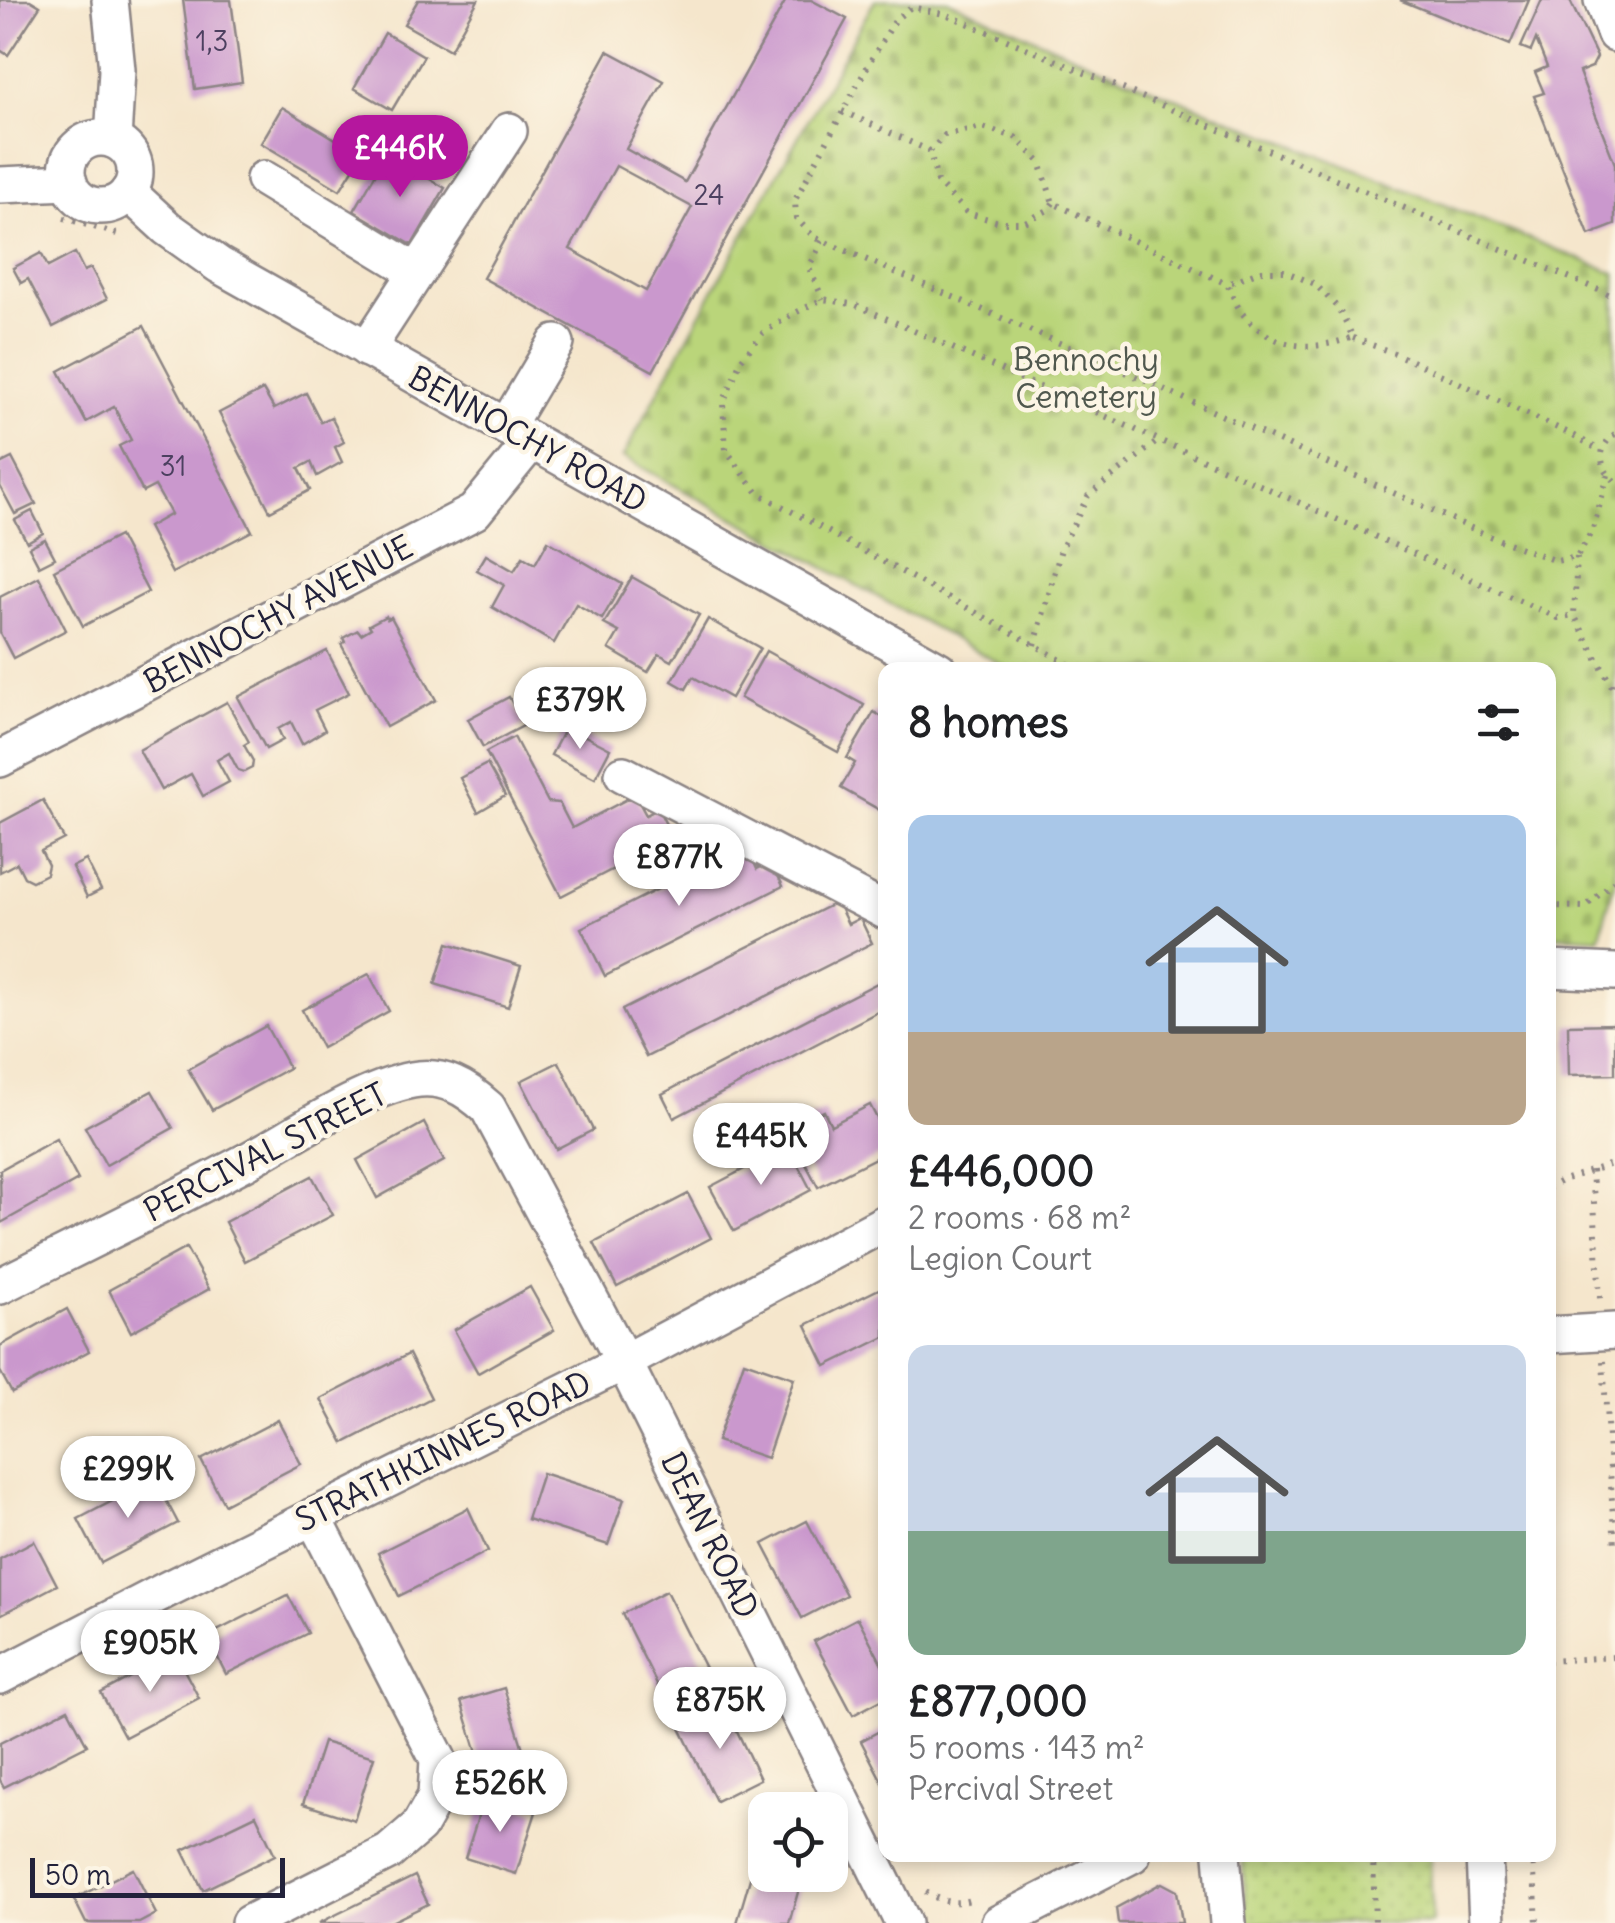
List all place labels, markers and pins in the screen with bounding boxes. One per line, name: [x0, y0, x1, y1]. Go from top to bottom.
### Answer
pin: £446K: [330, 115, 470, 200]
pin: £379K: [510, 667, 650, 752]
pin: £877K: [609, 824, 749, 909]
pin: £445K: [691, 1103, 831, 1188]
pin: £299K: [58, 1436, 198, 1521]
pin: £905K: [80, 1610, 220, 1695]
pin: £875K: [650, 1667, 790, 1752]
pin: £526K: [430, 1750, 570, 1835]

